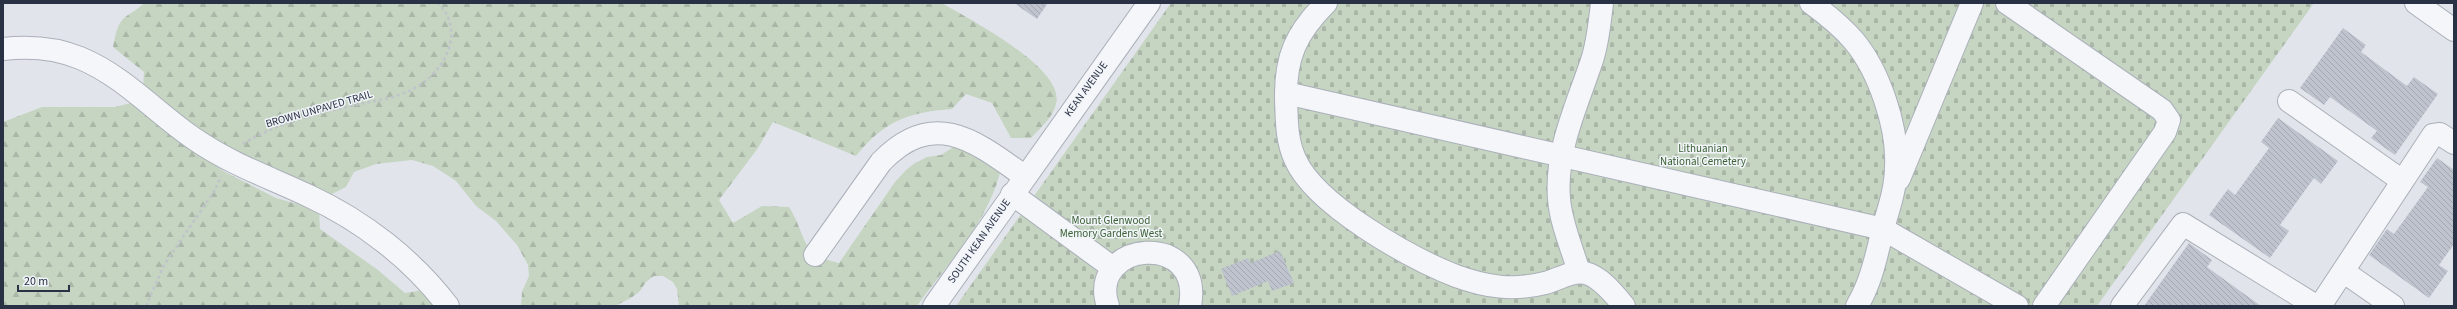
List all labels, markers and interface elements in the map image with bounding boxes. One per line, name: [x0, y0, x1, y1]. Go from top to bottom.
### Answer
street label: KEAN AVENUE: [1061, 58, 1111, 120]
street label: BROWN UNPAVED TRAIL: [264, 86, 375, 131]
park label: Lithuanian National Cemetery: [1660, 141, 1746, 169]
street label: SOUTH KEAN AVENUE: [944, 195, 1014, 286]
park label: Mount Glenwood Memory Gardens West: [1060, 213, 1163, 241]
scale bar: [18, 267, 69, 293]
text: 20 m: [24, 273, 48, 290]

